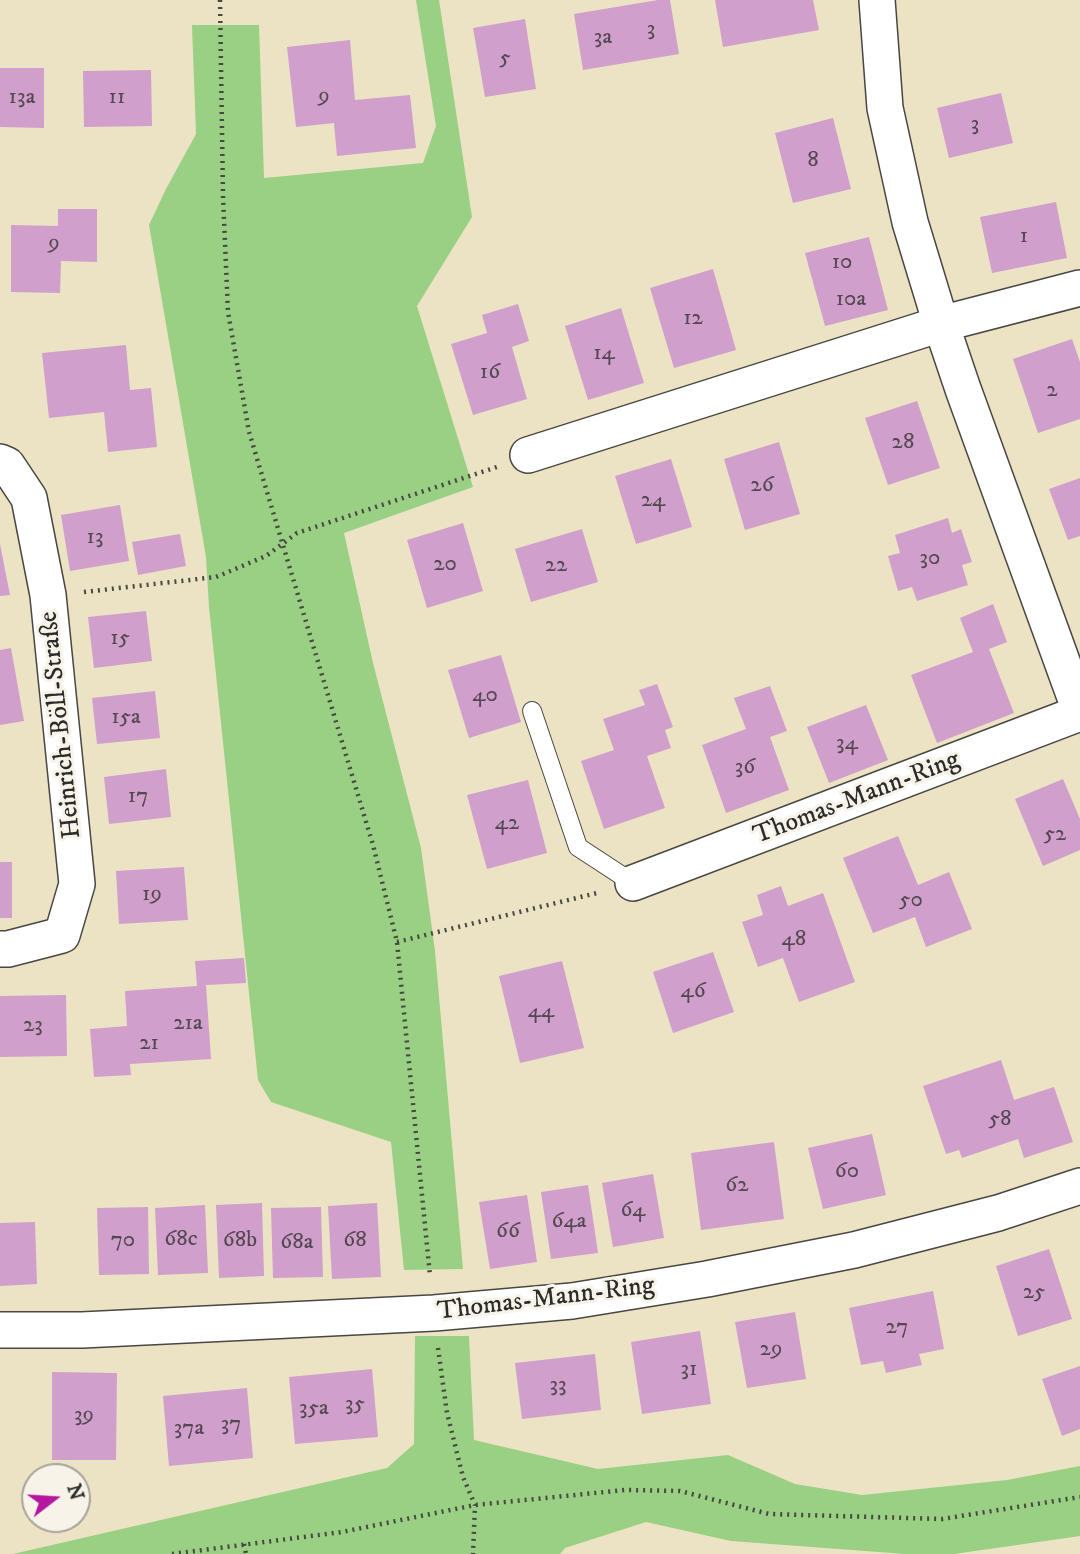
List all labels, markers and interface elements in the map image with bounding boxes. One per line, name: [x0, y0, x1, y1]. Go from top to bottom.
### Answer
house number: 3: [647, 16, 655, 44]
house number: 3a: [594, 24, 612, 52]
house number: 5: [499, 45, 511, 73]
house number: 9: [318, 83, 330, 111]
house number: 13a: [9, 84, 35, 112]
house number: 11: [109, 84, 125, 112]
house number: 3: [971, 111, 979, 139]
house number: 8: [807, 147, 819, 175]
house number: 1: [1020, 223, 1028, 251]
house number: 9: [48, 230, 60, 258]
house number: 10: [832, 249, 852, 277]
house number: 10a: [836, 286, 866, 314]
house number: 12: [683, 305, 703, 333]
house number: 14: [593, 340, 615, 368]
house number: 16: [480, 359, 500, 387]
house number: 2: [1046, 377, 1058, 405]
house number: 28: [892, 429, 914, 457]
house number: 26: [750, 472, 774, 500]
house number: 24: [641, 487, 665, 515]
house number: 13: [86, 524, 104, 552]
house number: 30: [920, 545, 940, 573]
house number: 20: [433, 551, 457, 579]
house number: 22: [545, 552, 567, 580]
street label: Heinrich-Böll-Straße: [35, 610, 89, 840]
house number: 15: [110, 625, 130, 653]
house number: 40: [472, 682, 498, 710]
house number: 15a: [111, 704, 141, 732]
house number: 34: [836, 730, 858, 758]
street label: Thomas-Mann-Ring: [749, 745, 965, 853]
house number: 36: [735, 754, 755, 782]
house number: 17: [128, 783, 148, 811]
house number: 42: [495, 810, 519, 838]
house number: 52: [1044, 821, 1066, 849]
house number: 19: [142, 881, 162, 909]
house number: 50: [899, 887, 923, 915]
house number: 48: [782, 926, 806, 954]
house number: 46: [680, 978, 706, 1006]
house number: 44: [528, 998, 554, 1026]
house number: 21a: [173, 1010, 203, 1038]
house number: 23: [23, 1012, 43, 1040]
house number: 21: [139, 1030, 159, 1058]
house number: 58: [989, 1106, 1011, 1134]
house number: 60: [835, 1158, 859, 1186]
house number: 62: [725, 1172, 749, 1200]
house number: 64: [620, 1197, 646, 1225]
house number: 64a: [552, 1208, 586, 1236]
house number: 66: [496, 1218, 520, 1246]
house number: 68c: [164, 1226, 198, 1254]
house number: 70: [111, 1227, 135, 1255]
house number: 68b: [223, 1227, 257, 1255]
house number: 68: [343, 1227, 367, 1255]
house number: 68a: [280, 1229, 314, 1257]
street label: Thomas-Mann-Ring: [436, 1271, 656, 1329]
house number: 25: [1023, 1279, 1045, 1307]
house number: 27: [886, 1314, 908, 1342]
house number: 29: [760, 1336, 782, 1364]
house number: 31: [680, 1356, 698, 1384]
house number: 33: [549, 1372, 567, 1400]
house number: 35: [345, 1391, 365, 1419]
house number: 35a: [299, 1395, 329, 1423]
house number: 39: [74, 1402, 94, 1430]
house number: 37: [221, 1411, 241, 1439]
house number: 37a: [174, 1415, 204, 1443]
north arrow: [21, 1463, 91, 1533]
text: N: [61, 1481, 88, 1503]

